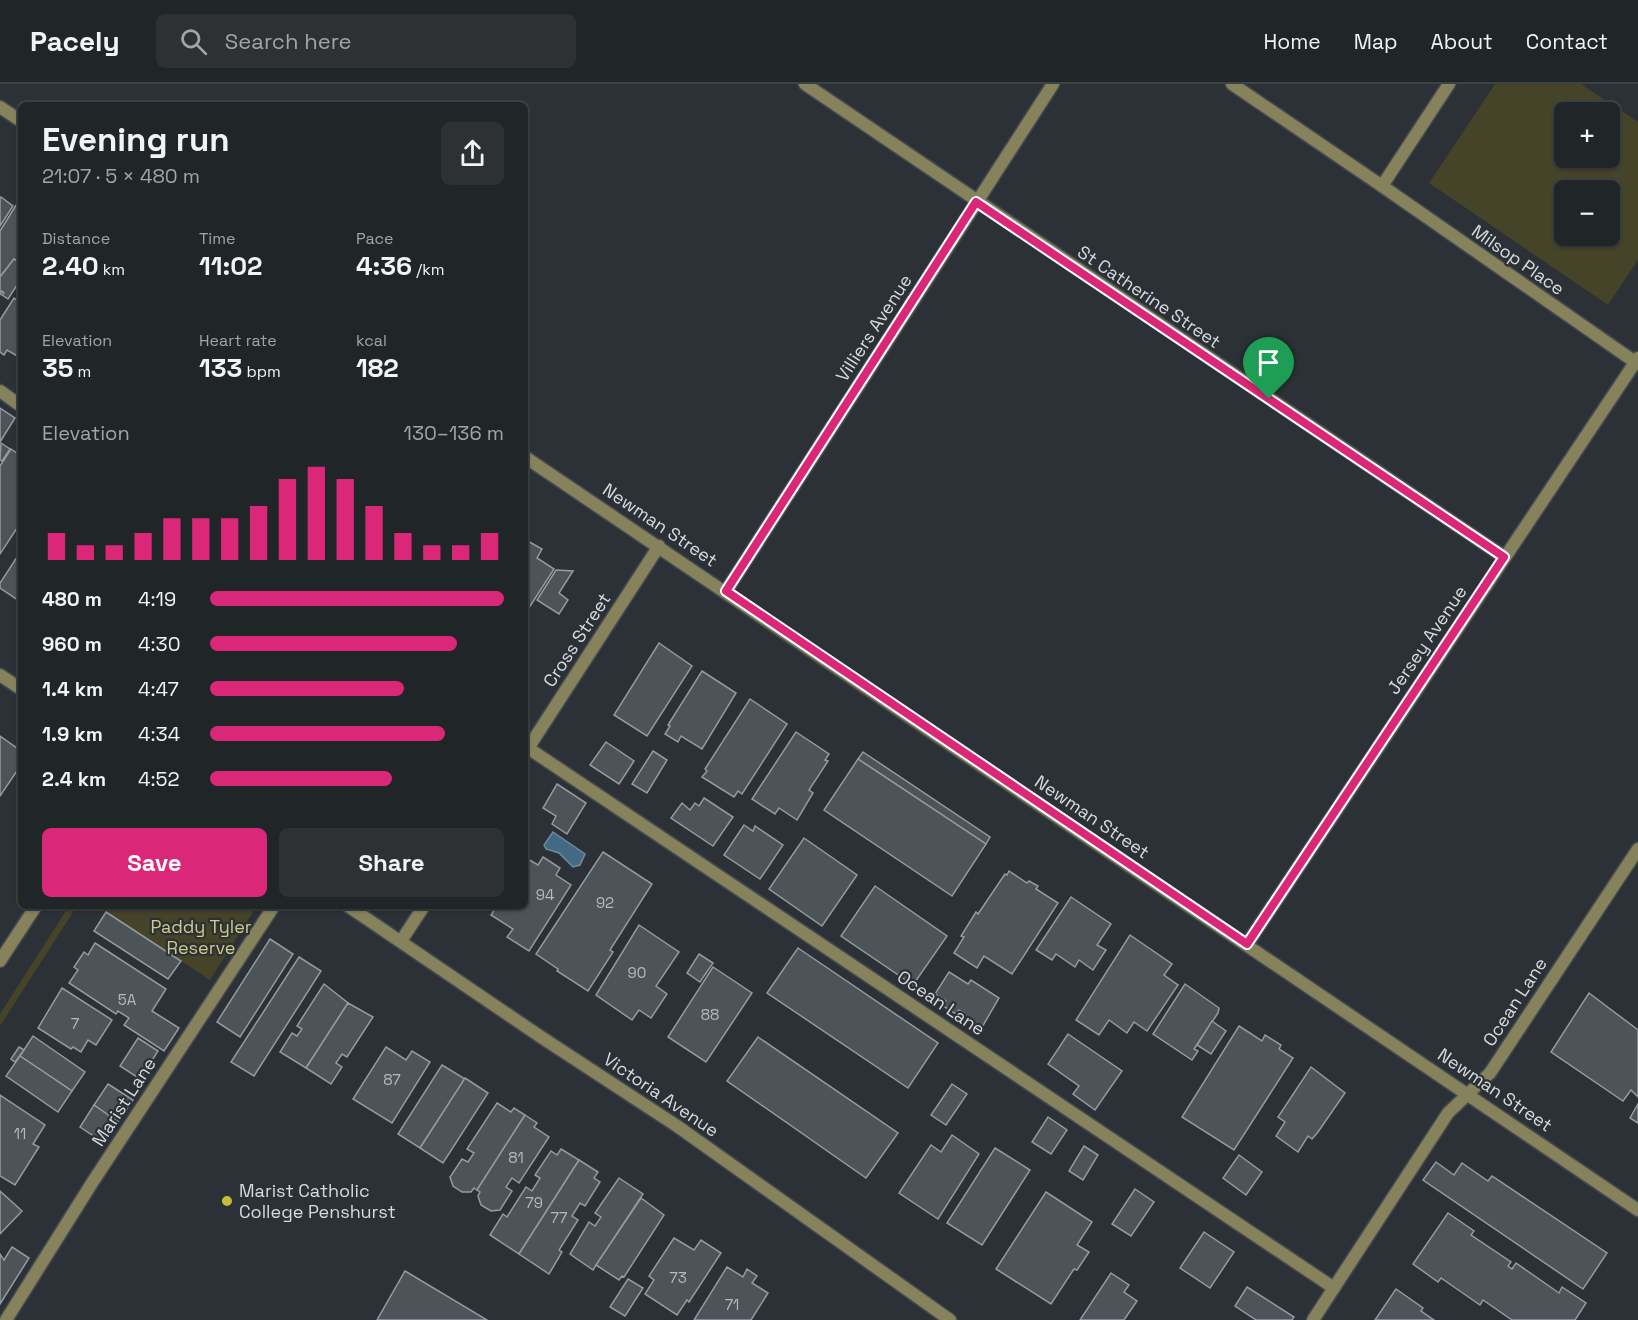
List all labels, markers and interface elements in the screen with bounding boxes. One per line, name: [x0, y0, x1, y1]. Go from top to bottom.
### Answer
search box: [156, 14, 576, 68]
text: Pacely: [30, 23, 120, 59]
icon: search: [177, 25, 210, 58]
text: Search here: [225, 27, 352, 55]
text: Home: [1263, 28, 1321, 55]
text: Map: [1354, 28, 1398, 55]
text: About: [1431, 28, 1493, 55]
text: Contact: [1526, 28, 1608, 55]
map controls: [1554, 102, 1620, 246]
button: +: [1554, 102, 1620, 168]
text: Evening run: [42, 119, 230, 161]
button: share: [441, 122, 504, 185]
text: 21:07 · 5 × 480 m: [42, 163, 200, 189]
button: −: [1554, 180, 1620, 246]
street label: Milsop Place: [1467, 219, 1569, 300]
text: Distance: [42, 228, 110, 249]
text: Time: [199, 228, 235, 249]
text: Pace: [356, 228, 393, 249]
street label: St Catherine Street: [1073, 240, 1225, 353]
text: 2.40: [42, 249, 99, 283]
text: 11:02: [199, 249, 263, 283]
text: 4:36: [356, 249, 412, 283]
text: km: [99, 259, 125, 280]
text: /km: [412, 259, 445, 280]
street label: Villiers Avenue: [830, 270, 917, 386]
text: Elevation: [42, 330, 112, 351]
text: Heart rate: [199, 330, 277, 351]
text: kcal: [356, 330, 387, 351]
pin: [1243, 337, 1294, 399]
icon: arrive: [1252, 346, 1285, 379]
text: 35: [42, 351, 73, 385]
text: 133: [199, 351, 242, 385]
text: 182: [356, 351, 399, 385]
text: m: [73, 361, 91, 382]
text: bpm: [242, 361, 281, 382]
text: Elevation: [42, 420, 130, 446]
text: 130–136 m: [404, 420, 504, 446]
street label: Newman Street: [599, 478, 722, 571]
street label: Jersey Avenue: [1382, 581, 1472, 699]
text: 480 m: [42, 586, 102, 612]
text: 4:19: [138, 586, 176, 612]
street label: Cross Street: [538, 588, 616, 691]
text: 960 m: [42, 631, 102, 657]
text: 4:30: [138, 631, 180, 657]
text: 1.4 km: [42, 676, 103, 702]
text: 4:47: [138, 676, 179, 702]
text: 1.9 km: [42, 721, 103, 747]
text: 4:34: [138, 721, 180, 747]
text: 2.4 km: [42, 766, 106, 792]
text: 4:52: [138, 766, 179, 792]
street label: Newman Street: [1031, 770, 1154, 863]
button: Save: [42, 828, 267, 897]
button: Share: [279, 828, 504, 897]
house number: 94: [536, 885, 554, 904]
house number: 92: [596, 893, 614, 912]
park label: Paddy Tyler Reserve: [150, 915, 252, 959]
street label: Ocean Lane: [1477, 953, 1552, 1050]
house number: 90: [628, 963, 646, 982]
street label: Ocean Lane: [893, 965, 990, 1040]
house number: 5A: [118, 990, 137, 1009]
house number: 88: [701, 1005, 719, 1024]
house number: 7: [71, 1014, 79, 1033]
street label: Newman Street: [1434, 1043, 1557, 1136]
street label: Victoria Avenue: [599, 1047, 723, 1142]
street label: Marist Lane: [86, 1053, 161, 1150]
house number: 87: [383, 1070, 401, 1089]
house number: 11: [14, 1124, 26, 1143]
house number: 81: [508, 1148, 524, 1167]
place label: Marist Catholic College Penshurst: [239, 1179, 396, 1223]
house number: 79: [525, 1193, 543, 1212]
marker: Marist Catholic College Penshurst: [220, 1194, 234, 1208]
house number: 77: [551, 1208, 567, 1227]
house number: 73: [669, 1268, 687, 1287]
house number: 71: [725, 1295, 739, 1314]

